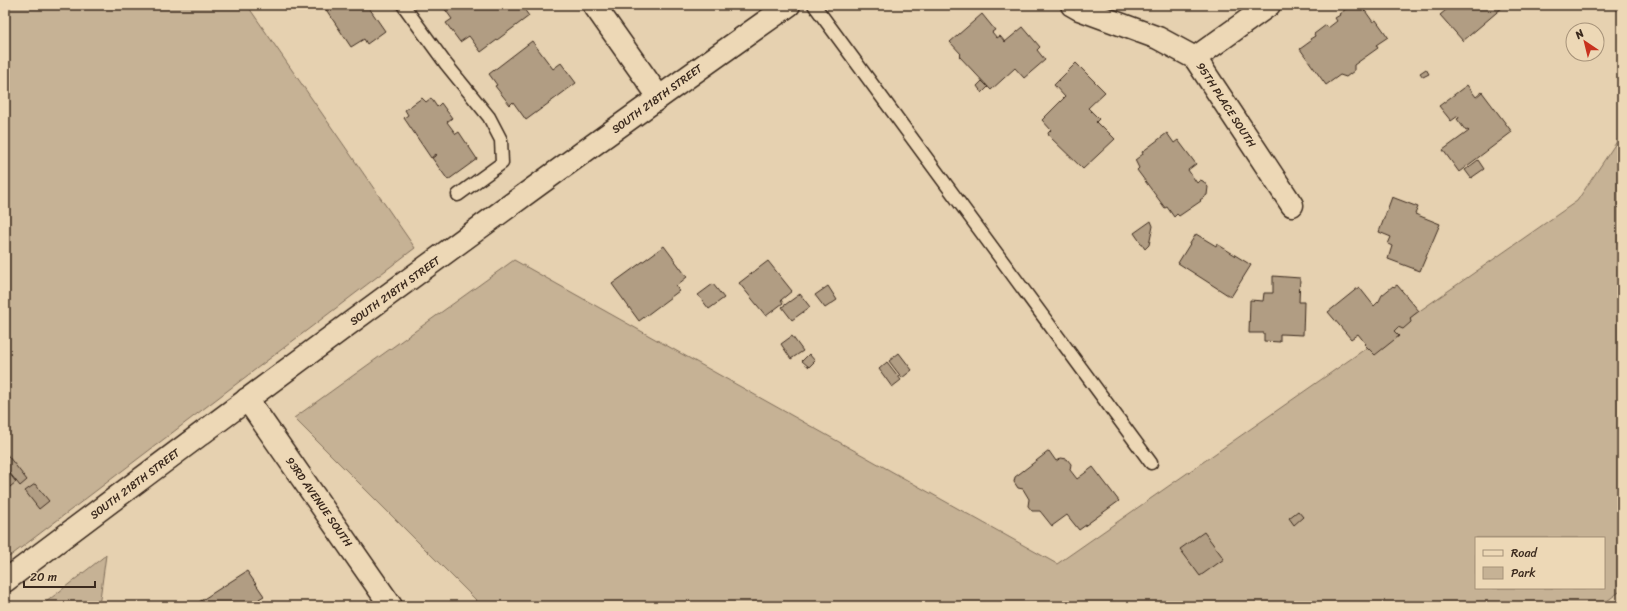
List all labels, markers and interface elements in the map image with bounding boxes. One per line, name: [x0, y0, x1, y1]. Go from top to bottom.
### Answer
north arrow: [1565, 22, 1605, 62]
text: N: [1570, 24, 1588, 45]
street label: 95TH PLACE SOUTH: [1191, 58, 1261, 152]
street label: SOUTH 218TH STREET: [608, 59, 707, 139]
street label: SOUTH 218TH STREET: [346, 251, 445, 331]
street label: SOUTH 218TH STREET: [86, 443, 184, 524]
street label: 93RD AVENUE SOUTH: [281, 453, 357, 551]
legend: [1475, 537, 1605, 589]
text: Road: [1511, 542, 1538, 564]
text: Park: [1511, 562, 1536, 584]
scale bar: [24, 563, 95, 589]
text: 20 m: [30, 566, 57, 588]

